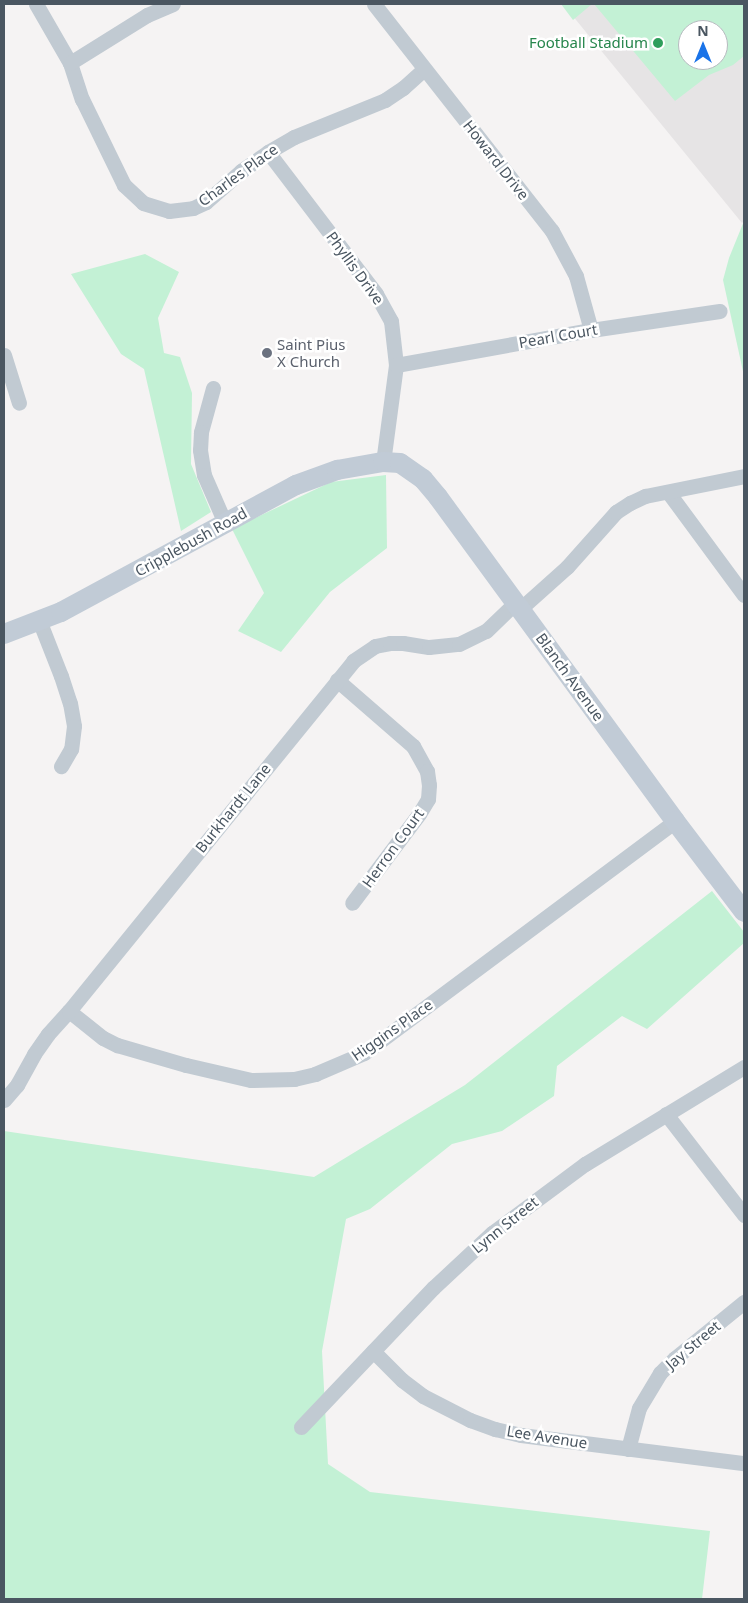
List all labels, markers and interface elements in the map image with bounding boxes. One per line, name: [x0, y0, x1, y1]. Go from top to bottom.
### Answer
north arrow: [678, 20, 728, 70]
text: N: [697, 21, 709, 40]
place label: Football Stadium: [529, 34, 648, 52]
marker: Football Stadium: [652, 37, 664, 49]
street label: Howard Drive: [459, 117, 533, 203]
street label: Charles Place: [195, 140, 281, 210]
street label: Phyllis Drive: [323, 228, 387, 308]
street label: Pearl Court: [517, 320, 599, 352]
place label: Saint Pius X Church: [277, 335, 346, 370]
marker: Saint Pius X Church: [261, 347, 273, 359]
street label: Cripplebush Road: [132, 504, 250, 580]
street label: Blanch Avenue: [532, 630, 608, 724]
street label: Burkhardt Lane: [192, 760, 274, 856]
street label: Herron Court: [358, 805, 428, 891]
street label: Higgins Place: [348, 995, 436, 1065]
street label: Lynn Street: [468, 1193, 542, 1257]
street label: Jay Street: [662, 1317, 724, 1373]
street label: Lee Avenue: [505, 1422, 589, 1452]

